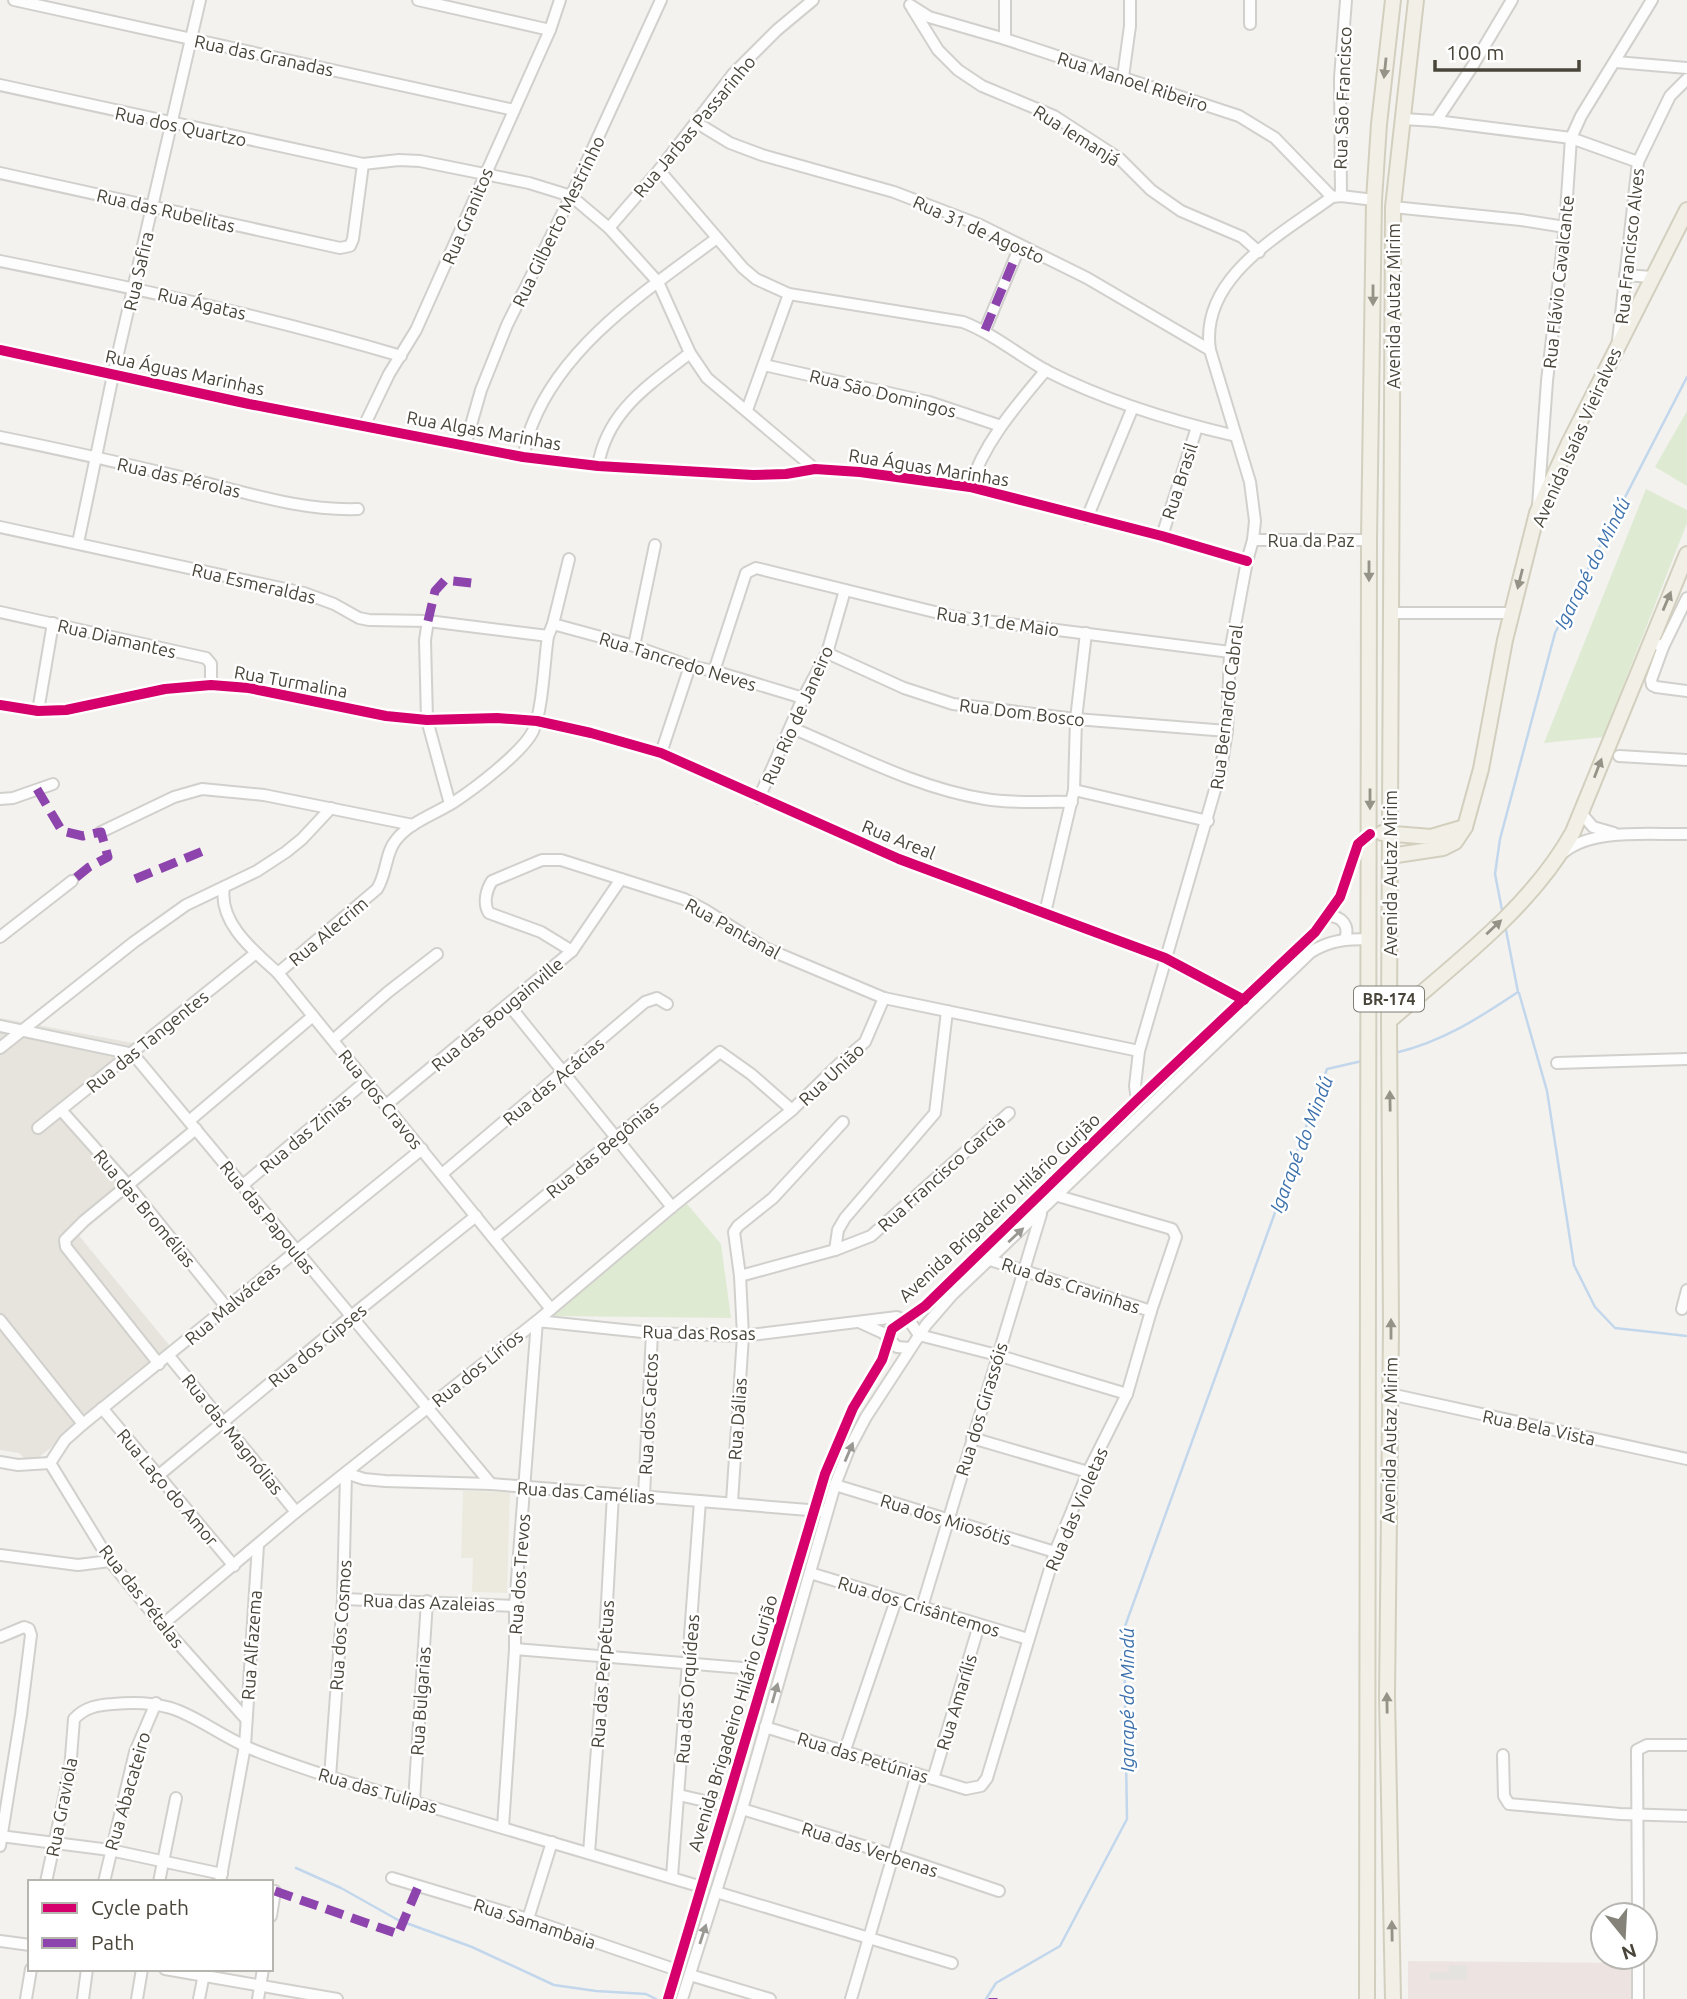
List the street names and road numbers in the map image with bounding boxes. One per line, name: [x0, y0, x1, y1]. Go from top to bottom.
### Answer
street label: Rua São Francisco: [1330, 26, 1354, 170]
street label: Rua das Granadas: [193, 30, 336, 80]
street label: Rua Manoel Ribeiro: [1055, 47, 1211, 115]
street label: Rua Jarbas Passarinho: [629, 51, 759, 201]
street label: Rua Iemanjá: [1030, 101, 1124, 169]
street label: Rua dos Quartzo: [113, 102, 249, 151]
street label: Rua Gilberto Mestrinho: [508, 132, 608, 310]
street label: Rua Granitos: [438, 165, 496, 267]
street label: Rua Francisco Alves: [1611, 167, 1647, 325]
street label: Rua das Rubelitas: [95, 184, 237, 236]
street label: Rua 31 de Agosto: [910, 191, 1048, 267]
street label: Rua Flávio Cavalcante: [1539, 194, 1577, 370]
street label: Avenida Autaz Mirim: [1383, 223, 1403, 389]
street label: Rua Safira: [119, 229, 157, 313]
street label: Rua Ágatas: [156, 282, 249, 323]
street label: Rua Águas Marinhas: [104, 344, 267, 399]
street label: Avenida Isaías Vieiralves: [1527, 344, 1625, 530]
street label: Rua São Domingos: [808, 365, 959, 421]
street label: Rua Algas Marinhas: [405, 407, 563, 453]
street label: Rua Brasil: [1157, 440, 1201, 522]
street label: Rua Águas Marinhas: [847, 443, 1011, 490]
street label: Rua das Pérolas: [115, 453, 243, 501]
street label: Rua da Paz: [1268, 530, 1354, 550]
street label: Rua Esmeraldas: [190, 559, 318, 607]
street label: Rua 31 de Maio: [935, 602, 1061, 640]
street label: Rua Diamantes: [56, 615, 178, 661]
street label: Rua Bernardo Cabral: [1206, 623, 1246, 791]
street label: Rua Tancredo Neves: [597, 628, 759, 694]
street label: Rua Rio de Janeiro: [757, 643, 837, 787]
street label: Rua Turmalina: [233, 661, 349, 701]
street label: Rua Dom Bosco: [958, 694, 1086, 730]
street label: Avenida Autaz Mirim: [1380, 790, 1400, 956]
street label: Rua Areal: [859, 815, 939, 863]
street label: Rua Alecrim: [285, 892, 371, 970]
street label: Rua Pantanal: [682, 894, 784, 962]
street label: Rua das Bougainville: [427, 953, 567, 1075]
street label: Rua das Tangentes: [82, 986, 212, 1096]
road number: BR-174: [1354, 987, 1424, 1012]
street label: Rua das Acácias: [498, 1033, 608, 1129]
street label: Rua União: [794, 1039, 868, 1109]
street label: Rua dos Cravos: [335, 1045, 427, 1153]
street label: Rua das Zinias: [255, 1089, 355, 1177]
street label: Rua das Begônias: [542, 1096, 662, 1202]
street label: Avenida Brigadeiro Hilário Gurjão: [894, 1109, 1104, 1305]
street label: Rua Francisco Garcia: [873, 1111, 1009, 1235]
street label: Rua das Bromélias: [90, 1145, 200, 1271]
street label: Rua das Papoulas: [216, 1156, 320, 1278]
street label: Rua das Cravinhas: [999, 1253, 1143, 1317]
street label: Rua Malváceas: [180, 1257, 284, 1349]
street label: Rua dos Gipses: [264, 1299, 370, 1391]
street label: Rua das Rosas: [642, 1321, 756, 1343]
street label: Rua dos Lírios: [428, 1325, 527, 1411]
street label: Rua dos Girassóis: [951, 1340, 1011, 1478]
street label: Rua dos Cactos: [635, 1352, 661, 1475]
street label: Avenida Autaz Mirim: [1378, 1357, 1400, 1523]
street label: Rua das Magnólias: [178, 1370, 288, 1498]
street label: Rua Dálias: [724, 1377, 750, 1461]
street label: Rua Bela Vista: [1481, 1405, 1597, 1449]
street label: Rua Laço do Amor: [113, 1425, 223, 1549]
street label: Rua das Violetas: [1041, 1444, 1111, 1574]
street label: Rua das Camélias: [516, 1477, 656, 1507]
street label: Rua dos Miosótis: [878, 1490, 1014, 1548]
street label: Rua dos Trevos: [505, 1513, 533, 1635]
street label: Rua das Pétalas: [96, 1541, 188, 1652]
street label: Rua dos Cosmos: [325, 1559, 355, 1691]
street label: Rua dos Crisântemos: [836, 1572, 1003, 1640]
street label: Rua Alfazema: [237, 1589, 265, 1701]
street label: Rua das Azaleias: [363, 1590, 496, 1614]
street label: Avenida Brigadeiro Hilário Gurjão: [683, 1592, 781, 1854]
street label: Rua das Perpétuas: [587, 1599, 617, 1749]
street label: Rua das Orquídeas: [672, 1613, 702, 1765]
street label: Rua Bulgarias: [406, 1646, 434, 1756]
street label: Rua Amarílis: [932, 1651, 980, 1752]
street label: Rua das Petúnias: [795, 1728, 931, 1786]
street label: Rua Abacateiro: [100, 1729, 154, 1853]
street label: Rua Graviola: [42, 1756, 80, 1858]
street label: Rua das Tulipas: [316, 1763, 440, 1817]
street label: Rua das Verbenas: [799, 1818, 941, 1880]
street label: Rua Samambaia: [471, 1894, 599, 1952]

